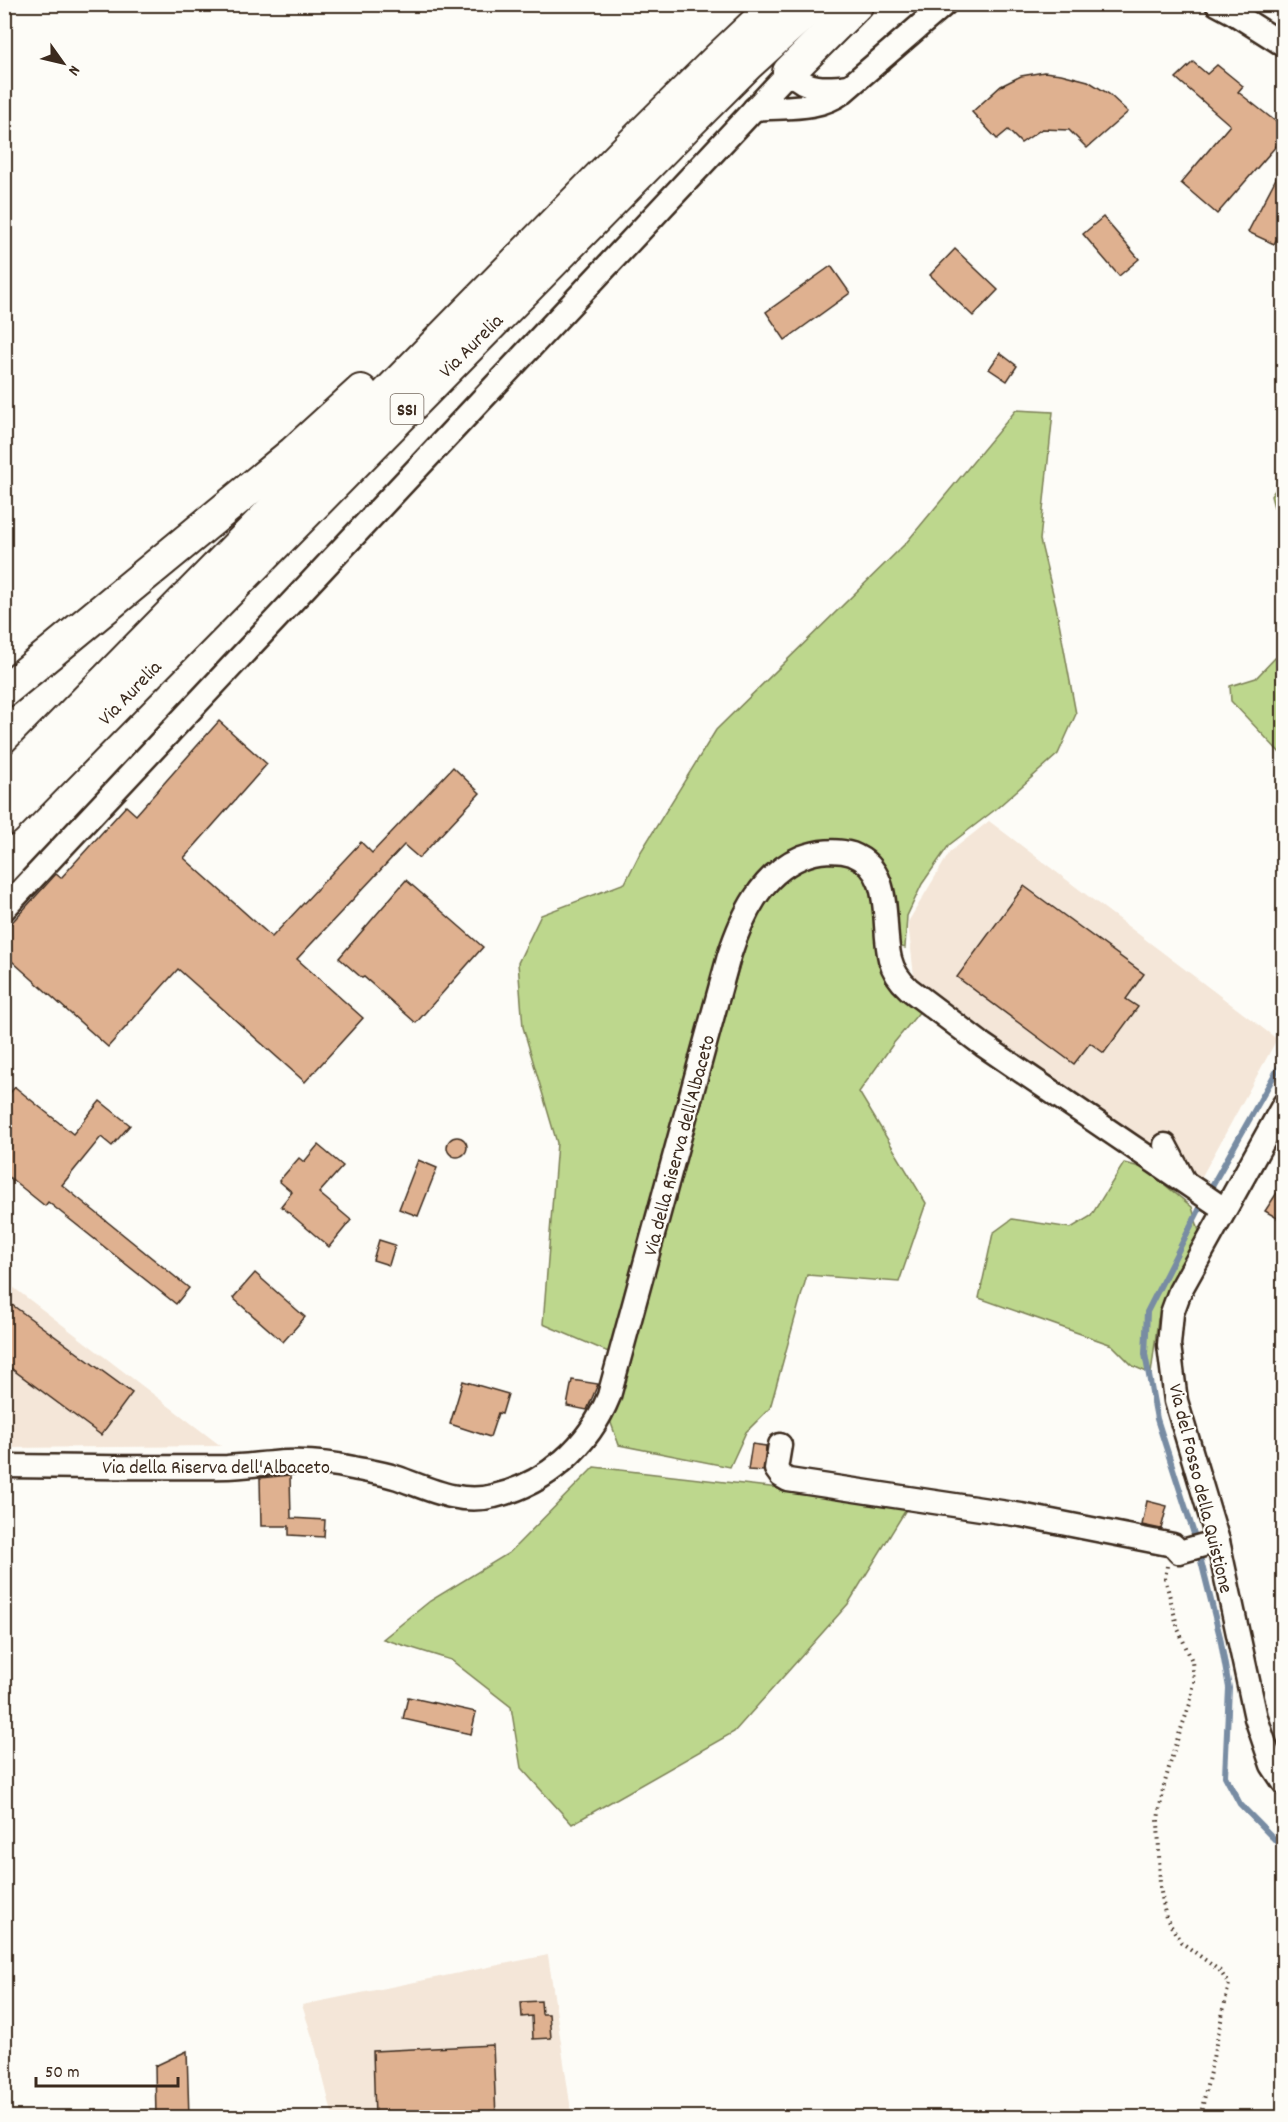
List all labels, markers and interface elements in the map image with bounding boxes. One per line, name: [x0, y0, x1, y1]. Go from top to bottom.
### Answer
north arrow: [33, 33, 93, 93]
text: N: [62, 60, 85, 80]
street label: Via Aurelia: [434, 308, 511, 386]
road number: SS1: [390, 394, 424, 424]
street label: Via Aurelia: [93, 655, 170, 733]
street label: Via della Riserva dell'Albaceto: [638, 1032, 724, 1259]
street label: Via del Fosso della Quistione: [1160, 1381, 1239, 1597]
street label: Via della Riserva dell'Albaceto: [102, 1455, 330, 1483]
scale bar: [36, 2050, 178, 2088]
text: 50 m: [45, 2061, 80, 2086]

